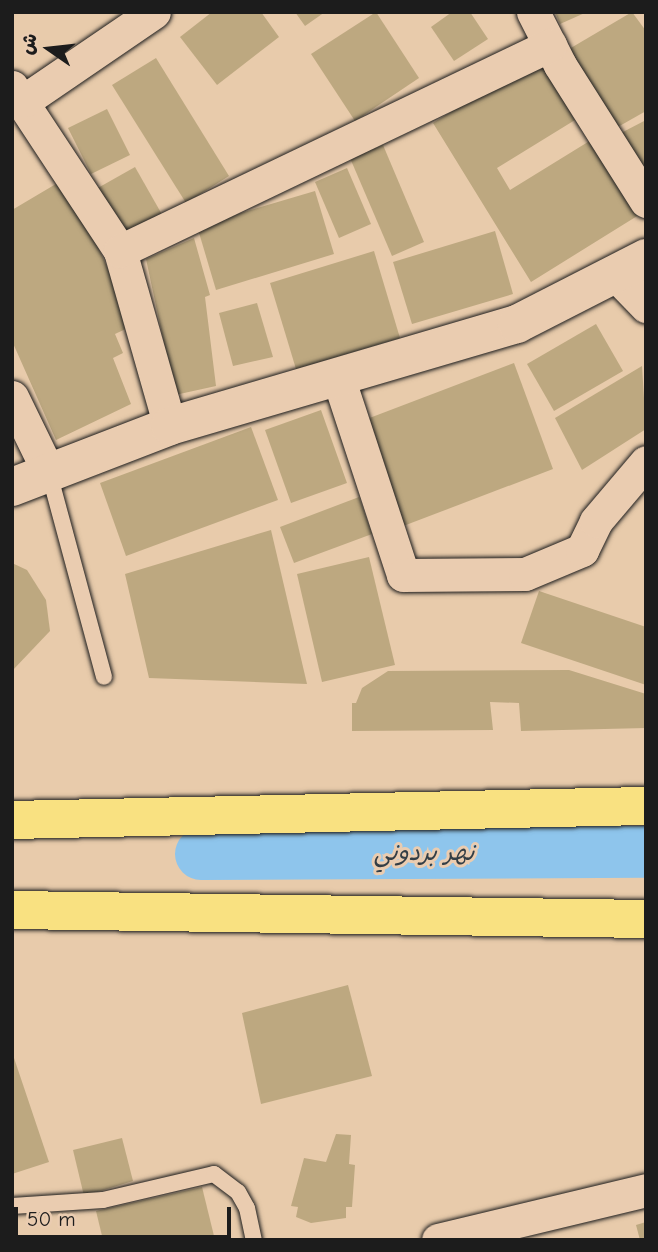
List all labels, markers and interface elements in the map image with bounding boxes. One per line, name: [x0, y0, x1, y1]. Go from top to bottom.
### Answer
north arrow: [14, 14, 84, 84]
text: ش: [15, 31, 42, 57]
water label: نهر بردوني: [374, 839, 474, 867]
scale bar: [18, 1192, 234, 1236]
text: 50 m: [27, 1207, 76, 1231]

